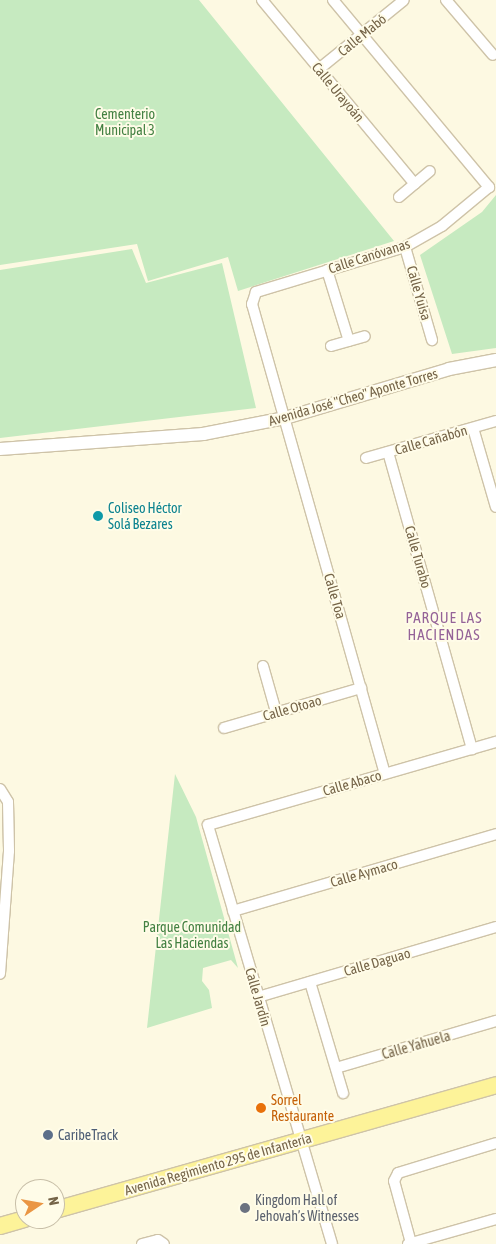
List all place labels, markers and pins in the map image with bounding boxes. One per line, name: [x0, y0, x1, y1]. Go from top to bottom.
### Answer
place label: Coliseo Héctor Solá Bezares: [108, 500, 182, 532]
marker: Coliseo Héctor Solá Bezares: [92, 510, 104, 522]
place label: Sorrel Restaurante: [271, 1092, 334, 1124]
marker: Sorrel Restaurante: [255, 1102, 267, 1114]
place label: CaribeTrack: [58, 1127, 118, 1143]
marker: CaribeTrack: [42, 1129, 54, 1141]
place label: Kingdom Hall of Jehovah’s Witnesses: [255, 1192, 359, 1224]
marker: Kingdom Hall of Jehovah’s Witnesses: [239, 1202, 251, 1214]

